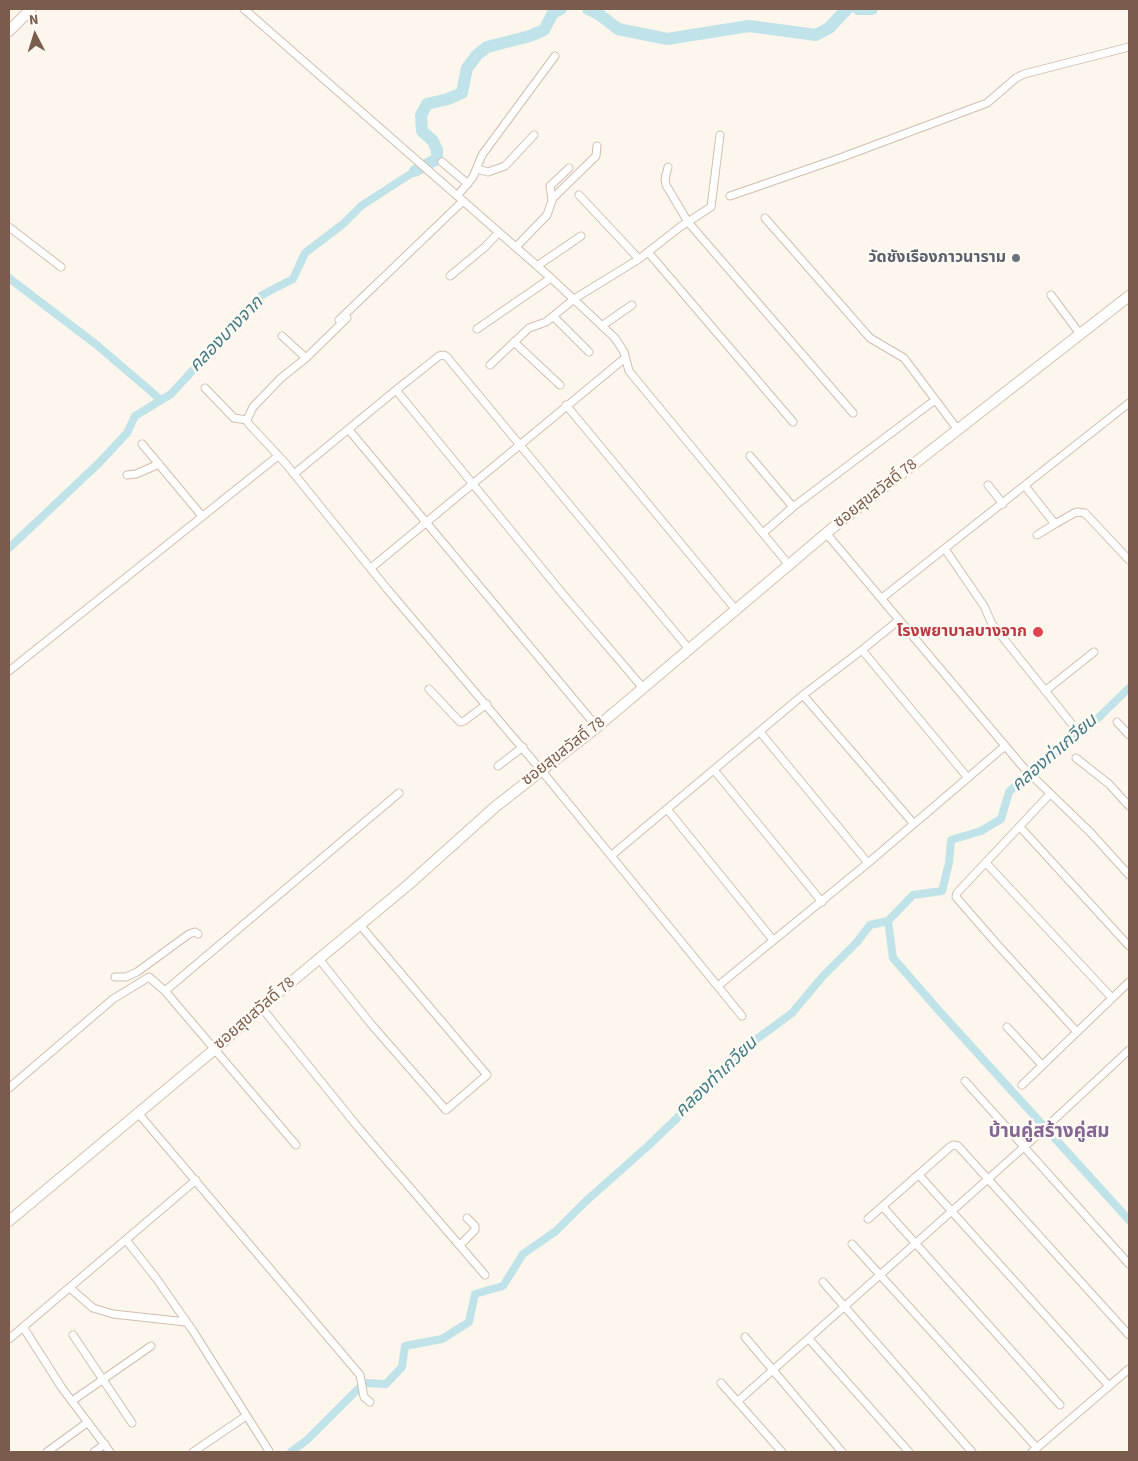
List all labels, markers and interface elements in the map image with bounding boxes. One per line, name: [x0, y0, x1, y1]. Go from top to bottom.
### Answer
north arrow: [10, 10, 60, 60]
text: N: [28, 10, 39, 30]
place label: วัดชังเรืองภาวนาราม: [868, 248, 1006, 268]
marker: วัดชังเรืองภาวนาราม: [1010, 252, 1022, 264]
water label: คลองบางจาก: [186, 293, 268, 377]
street label: ซอยสุขสวัสดิ์ 78: [830, 455, 922, 533]
place label: โรงพยาบาลบางจาก: [897, 622, 1027, 642]
marker: โรงพยาบาลบางจาก: [1031, 625, 1045, 639]
water label: คลองท่าเกวียน: [1008, 711, 1102, 797]
street label: ซอยสุขสวัสดิ์ 78: [518, 713, 610, 791]
street label: ซอยสุขสวัสดิ์ 78: [211, 974, 299, 1054]
water label: คลองท่าเกวียน: [671, 1033, 763, 1123]
district label: บ้านคู่สร้างคู่สม: [988, 1122, 1110, 1144]

